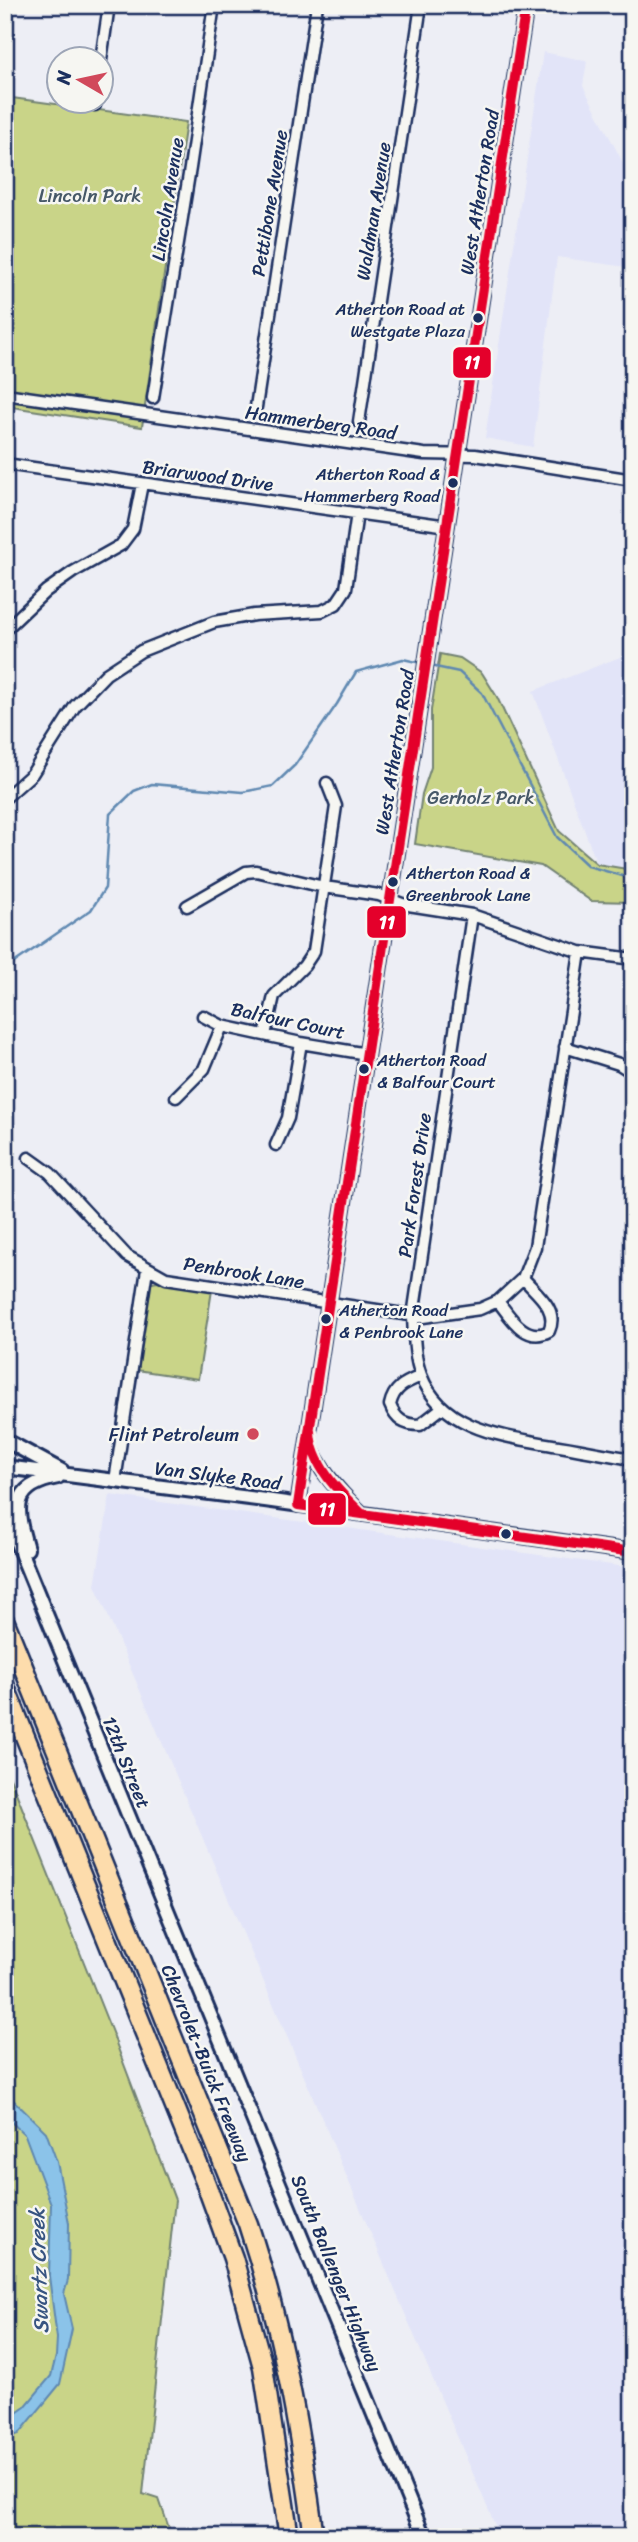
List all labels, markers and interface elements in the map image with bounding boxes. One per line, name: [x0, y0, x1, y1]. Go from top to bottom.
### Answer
north arrow: [46, 46, 116, 116]
text: N: [46, 68, 81, 87]
street label: West Atherton Road: [450, 106, 509, 277]
street label: Pettibone Avenue: [242, 127, 297, 279]
street label: Lincoln Avenue: [141, 135, 194, 263]
street label: Waldman Avenue: [346, 139, 401, 283]
park label: Lincoln Park: [39, 179, 141, 212]
place label: Atherton Road at Westgate Plaza: [335, 294, 466, 346]
marker: Atherton Road at Westgate Plaza: [471, 311, 485, 325]
line badge: 11: [452, 346, 492, 379]
text: 11: [464, 346, 480, 379]
street label: Hammerberg Road: [243, 396, 401, 450]
street label: Briarwood Drive: [140, 450, 276, 501]
place label: Atherton Road & Hammerberg Road: [304, 459, 441, 511]
marker: Atherton Road & Hammerberg Road: [446, 476, 460, 490]
street label: West Atherton Road: [365, 666, 424, 837]
park label: Gerholz Park: [427, 781, 535, 814]
place label: Atherton Road & Greenbrook Lane: [405, 858, 531, 910]
marker: Atherton Road & Greenbrook Lane: [386, 875, 400, 889]
line badge: 11: [366, 905, 407, 939]
text: 11: [379, 906, 395, 939]
street label: Balfour Court: [228, 992, 348, 1049]
place label: Atherton Road & Balfour Court: [376, 1045, 496, 1097]
marker: Atherton Road & Balfour Court: [357, 1062, 371, 1076]
street label: Park Forest Drive: [388, 1110, 441, 1260]
street label: Penbrook Lane: [181, 1247, 307, 1298]
place label: Atherton Road & Penbrook Lane: [338, 1295, 464, 1347]
marker: Atherton Road & Penbrook Lane: [319, 1312, 333, 1326]
place label: Flint Petroleum: [109, 1418, 239, 1451]
marker: Flint Petroleum: [245, 1426, 261, 1442]
street label: Van Slyke Road: [153, 1451, 284, 1500]
line badge: 11: [307, 1492, 347, 1526]
text: 11: [319, 1493, 335, 1526]
unlabelled marker: [499, 1527, 513, 1541]
street label: 12th Street: [93, 1711, 160, 1814]
street label: Chevrolet-Buick Freeway: [152, 1959, 261, 2167]
street label: South Ballenger Highway: [282, 2169, 391, 2377]
water label: Swartz Creek: [18, 2206, 60, 2334]

